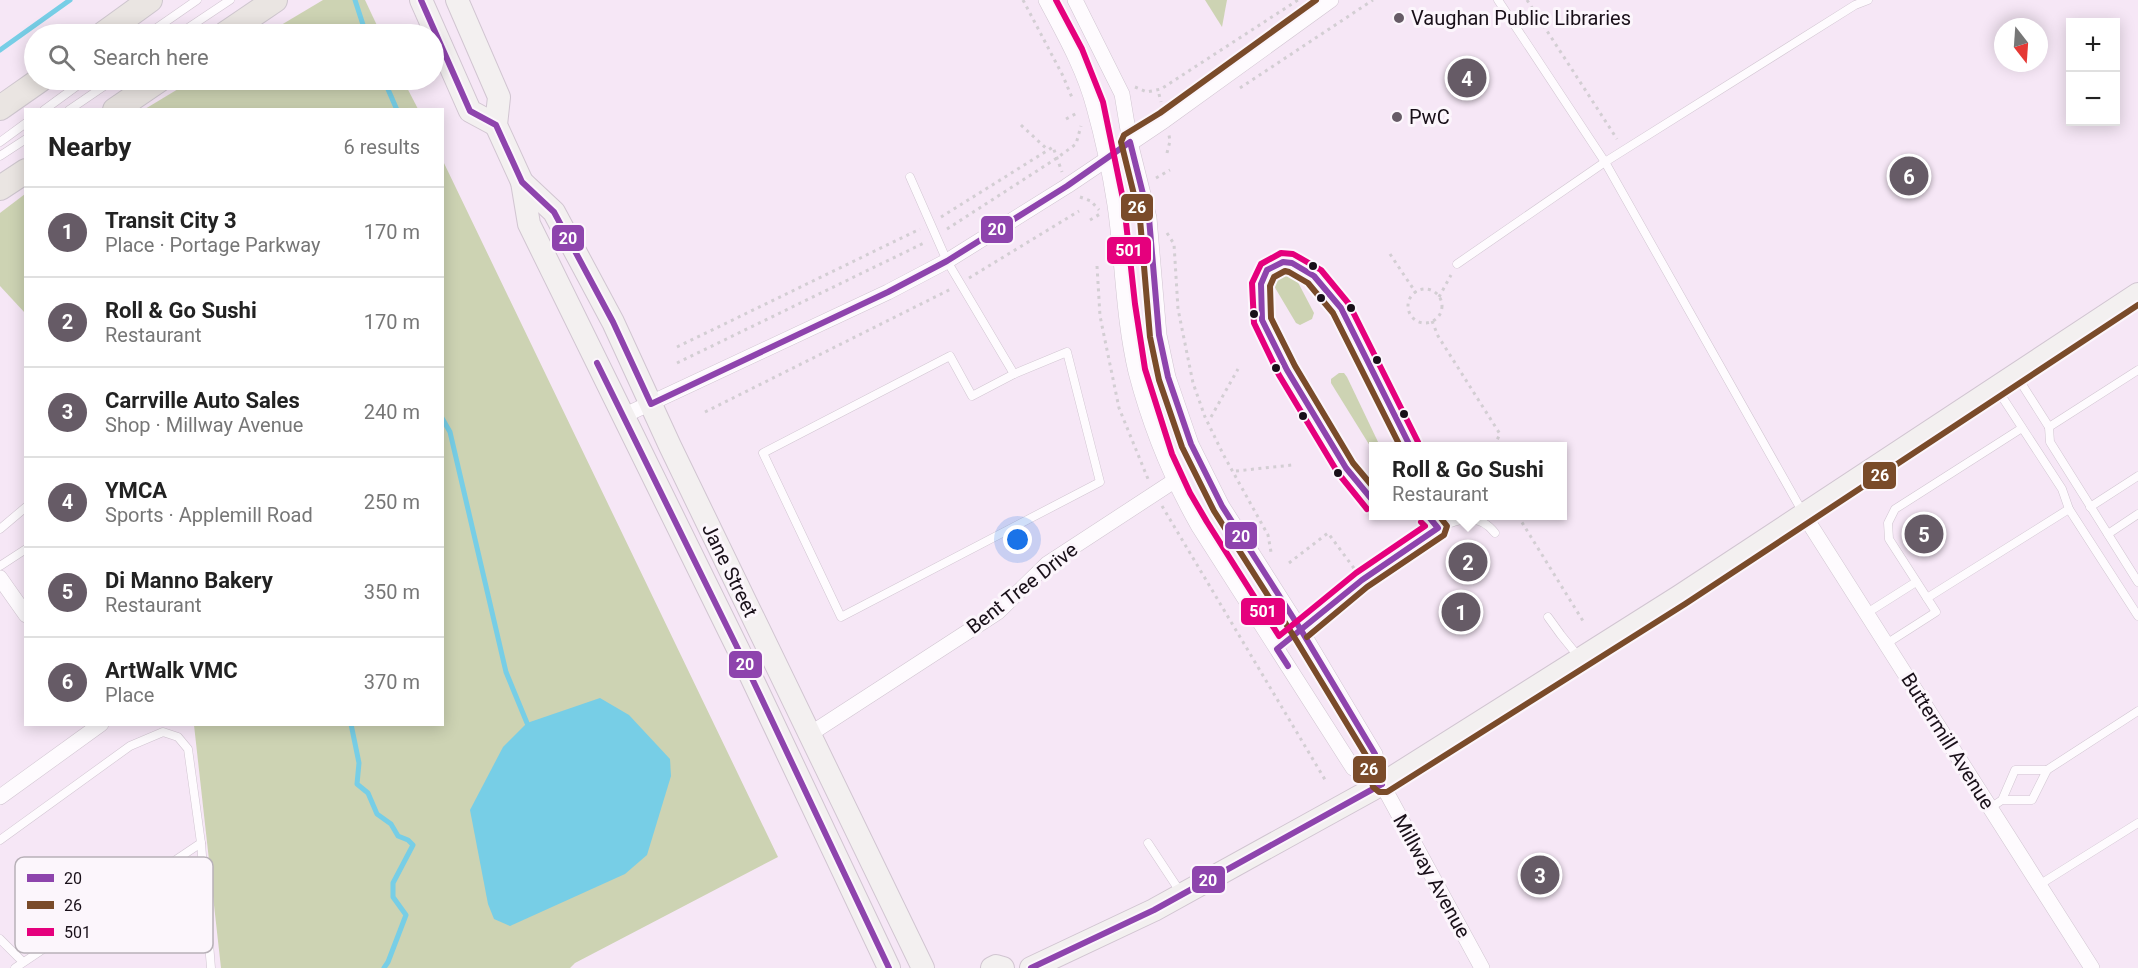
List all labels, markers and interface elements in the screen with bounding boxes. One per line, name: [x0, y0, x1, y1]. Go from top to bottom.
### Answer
place label: Vaughan Public Libraries: [1411, 6, 1631, 30]
marker: Vaughan Public Libraries: [1392, 11, 1406, 25]
north arrow: [1994, 18, 2048, 72]
map controls: [2066, 18, 2120, 126]
button: +: [2066, 18, 2120, 72]
search box: [24, 24, 444, 90]
icon: search: [45, 41, 78, 74]
text: Search here: [93, 45, 209, 70]
pin: 4: [1448, 56, 1486, 100]
button: −: [2066, 72, 2120, 126]
place label: PwC: [1409, 105, 1450, 129]
marker: PwC: [1390, 110, 1404, 124]
text: Nearby: [48, 132, 131, 162]
text: 6 results: [344, 135, 420, 159]
pin: 6: [1890, 154, 1928, 198]
line badge: 26: [1120, 193, 1154, 222]
text: 26: [1128, 198, 1146, 217]
text: Transit City 3: [105, 208, 237, 233]
line badge: 20: [980, 215, 1014, 244]
text: 1: [62, 220, 73, 244]
text: 170 m: [364, 220, 420, 244]
text: 20: [988, 220, 1006, 239]
line badge: 20: [551, 224, 585, 252]
text: 20: [559, 229, 577, 248]
text: Place · Portage Parkway: [105, 233, 321, 257]
line badge: 501: [1106, 236, 1152, 265]
text: 501: [1115, 241, 1143, 260]
unlabelled marker: [1307, 260, 1319, 272]
unlabelled marker: [1315, 292, 1327, 304]
text: Roll & Go Sushi: [105, 298, 257, 323]
unlabelled marker: [1345, 302, 1357, 314]
unlabelled marker: [1248, 308, 1260, 320]
text: 2: [62, 310, 73, 334]
text: 170 m: [364, 310, 420, 334]
text: Restaurant: [105, 323, 202, 347]
unlabelled marker: [1371, 354, 1383, 366]
unlabelled marker: [1270, 362, 1282, 374]
text: Carrville Auto Sales: [105, 388, 300, 413]
text: 3: [62, 400, 73, 424]
text: 240 m: [364, 400, 420, 424]
unlabelled marker: [1398, 408, 1410, 420]
unlabelled marker: [1297, 410, 1309, 422]
text: Shop · Millway Avenue: [105, 413, 303, 437]
popup: [1369, 442, 1567, 520]
text: Roll & Go Sushi: [1392, 457, 1544, 482]
line badge: 26: [1862, 461, 1897, 490]
text: 26: [1871, 466, 1889, 485]
unlabelled marker: [1332, 467, 1344, 479]
text: YMCA: [105, 478, 167, 503]
text: Restaurant: [1392, 482, 1489, 506]
text: 4: [62, 490, 73, 514]
text: 250 m: [364, 490, 420, 514]
text: Sports · Applemill Road: [105, 503, 313, 527]
pin: 5: [1904, 512, 1944, 556]
street label: Jane Street: [697, 519, 763, 621]
line badge: 20: [1224, 521, 1258, 550]
your location: [1003, 525, 1032, 554]
text: 20: [1232, 527, 1250, 546]
street label: Bent Tree Drive: [962, 537, 1082, 639]
pin: 2: [1448, 540, 1488, 584]
text: Di Manno Bakery: [105, 568, 273, 593]
text: 5: [62, 580, 73, 604]
text: 350 m: [364, 580, 420, 604]
pin: 1: [1442, 590, 1480, 634]
text: Restaurant: [105, 593, 202, 617]
line badge: 501: [1240, 597, 1286, 626]
text: 501: [1249, 602, 1277, 621]
line badge: 20: [728, 650, 763, 679]
text: 20: [736, 655, 754, 674]
text: ArtWalk VMC: [105, 658, 238, 683]
street label: Buttermill Avenue: [1896, 668, 2000, 814]
text: 6: [62, 670, 73, 694]
text: 370 m: [364, 670, 420, 694]
text: Place: [105, 683, 154, 707]
line badge: 26: [1352, 755, 1387, 784]
text: 26: [1360, 760, 1378, 779]
street label: Millway Avenue: [1388, 810, 1476, 942]
pin: 3: [1520, 852, 1560, 898]
legend: [15, 857, 213, 953]
line badge: 20: [1191, 865, 1226, 894]
text: 20: [64, 869, 82, 888]
text: 20: [1199, 871, 1217, 890]
text: 26: [64, 896, 82, 915]
text: 501: [64, 923, 91, 942]

